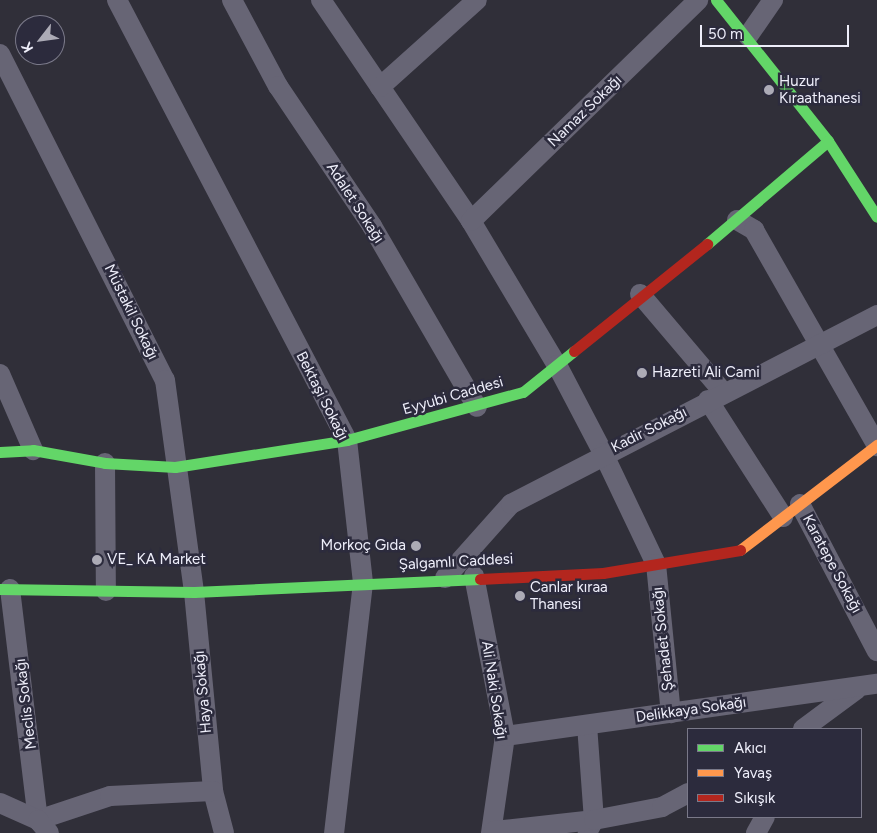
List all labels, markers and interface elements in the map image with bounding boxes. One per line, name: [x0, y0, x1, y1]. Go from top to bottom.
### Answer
north arrow: [15, 15, 65, 65]
scale bar: [702, 15, 851, 47]
text: 50 m: [708, 25, 743, 43]
text: K: [18, 39, 37, 56]
street label: Namaz Sokağı: [544, 71, 626, 151]
place label: Huzur Kıraathanesi: [779, 72, 861, 107]
marker: Huzur Kıraathanesi: [763, 84, 775, 96]
street label: Adalet Sokağı: [322, 159, 388, 247]
street label: Müstakil Sokağı: [100, 261, 162, 363]
street label: Bektaşi Sokağı: [292, 349, 352, 443]
place label: Hazreti Ali Cami: [652, 364, 760, 382]
marker: Hazreti Ali Cami: [636, 367, 648, 379]
street label: Eyyubi Caddesi: [401, 373, 505, 419]
street label: Kadir Sokağı: [608, 403, 690, 457]
street label: Karatepe Sokağı: [798, 512, 866, 616]
place label: Morkoç Gıda: [321, 537, 406, 555]
marker: Morkoç Gıda: [410, 540, 422, 552]
street label: Şalgamlı Caddesi: [398, 550, 514, 574]
place label: VE_ KA Market: [107, 551, 206, 569]
marker: VE_ KA Market: [91, 554, 103, 566]
place label: Canlar kıraa Thanesi: [530, 578, 608, 613]
street label: Şehadet Sokağı: [649, 586, 677, 692]
marker: Canlar kıraa Thanesi: [514, 590, 526, 602]
street label: Ali Naki Sokağı: [477, 640, 511, 740]
street label: Haya Sokağı: [190, 650, 216, 734]
street label: Meclis Sokağı: [11, 658, 41, 750]
street label: Delikkaya Sokağı: [635, 693, 747, 727]
legend: [687, 728, 862, 818]
text: Akıcı: [734, 739, 767, 757]
text: Yavaş: [734, 764, 772, 782]
text: Sıkışık: [734, 789, 775, 807]

